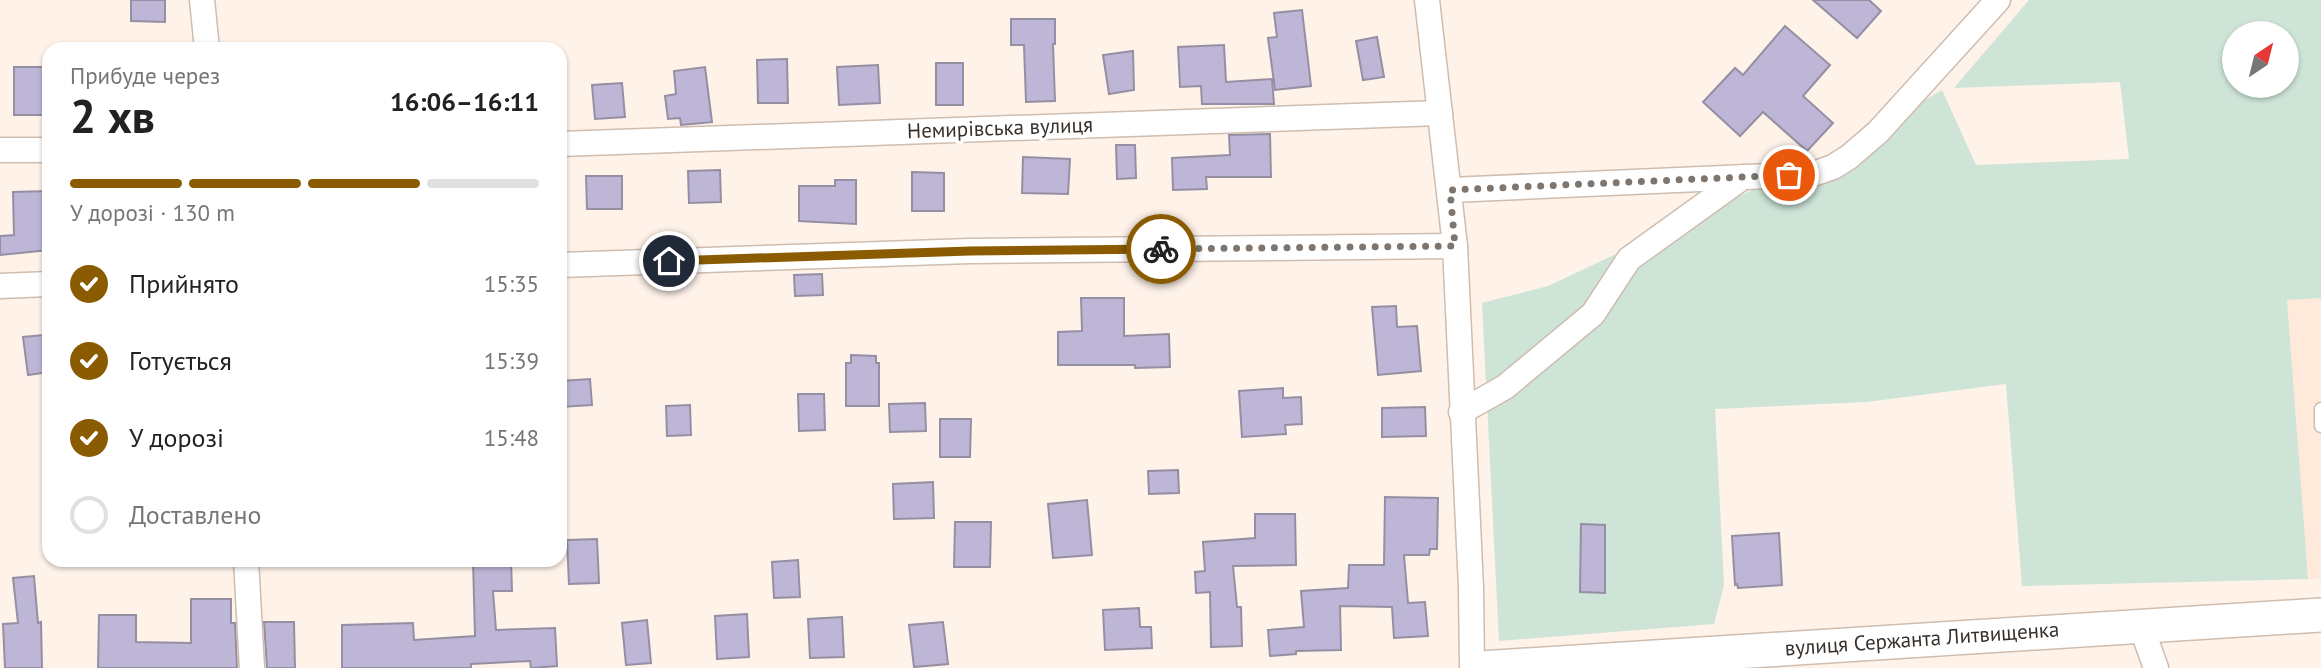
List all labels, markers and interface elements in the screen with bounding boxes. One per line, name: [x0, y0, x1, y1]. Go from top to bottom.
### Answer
north arrow: [2222, 21, 2300, 98]
map controls: [2222, 21, 2299, 98]
text: Прибуде через: [70, 61, 220, 90]
text: 16:06–16:11: [390, 85, 539, 118]
text: 2 хв: [70, 86, 155, 146]
street label: Немирівська вулиця: [907, 111, 1093, 144]
pin: [1759, 145, 1819, 205]
icon: bag: [1770, 156, 1808, 194]
text: У дорозі · 130 m: [70, 198, 235, 227]
courier: [1126, 214, 1196, 284]
icon: bike: [1142, 230, 1180, 268]
pin: [639, 231, 699, 291]
icon: home: [650, 242, 688, 280]
icon: check: [70, 265, 108, 303]
text: Прийнято: [129, 267, 239, 300]
text: 15:35: [484, 269, 539, 298]
icon: check: [70, 342, 108, 380]
text: Готується: [129, 344, 232, 377]
text: 15:39: [484, 346, 539, 375]
icon: check: [70, 419, 108, 457]
text: У дорозі: [129, 421, 224, 454]
text: 15:48: [484, 423, 539, 452]
text: Доставлено: [129, 498, 262, 531]
street label: вулиця Сержанта Литвищенка: [1784, 615, 2060, 662]

